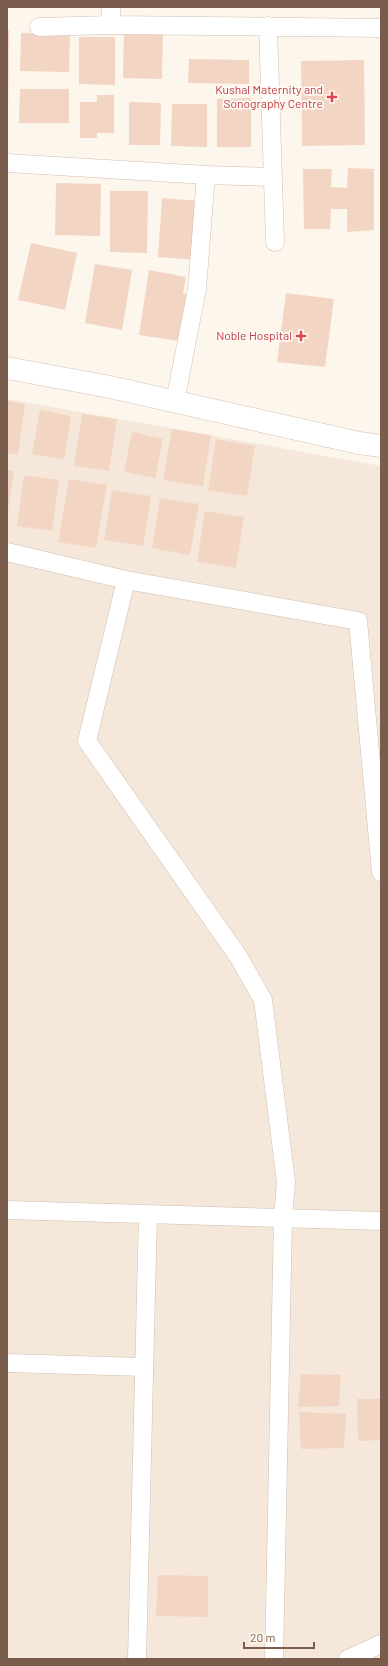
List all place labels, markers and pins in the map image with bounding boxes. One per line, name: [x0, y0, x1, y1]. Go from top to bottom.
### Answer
place label: Kushal Maternity and Sonography Centre: [215, 82, 323, 110]
marker: Kushal Maternity and Sonography Centre: [326, 91, 338, 103]
place label: Noble Hospital: [216, 328, 292, 342]
marker: Noble Hospital: [295, 330, 307, 342]

